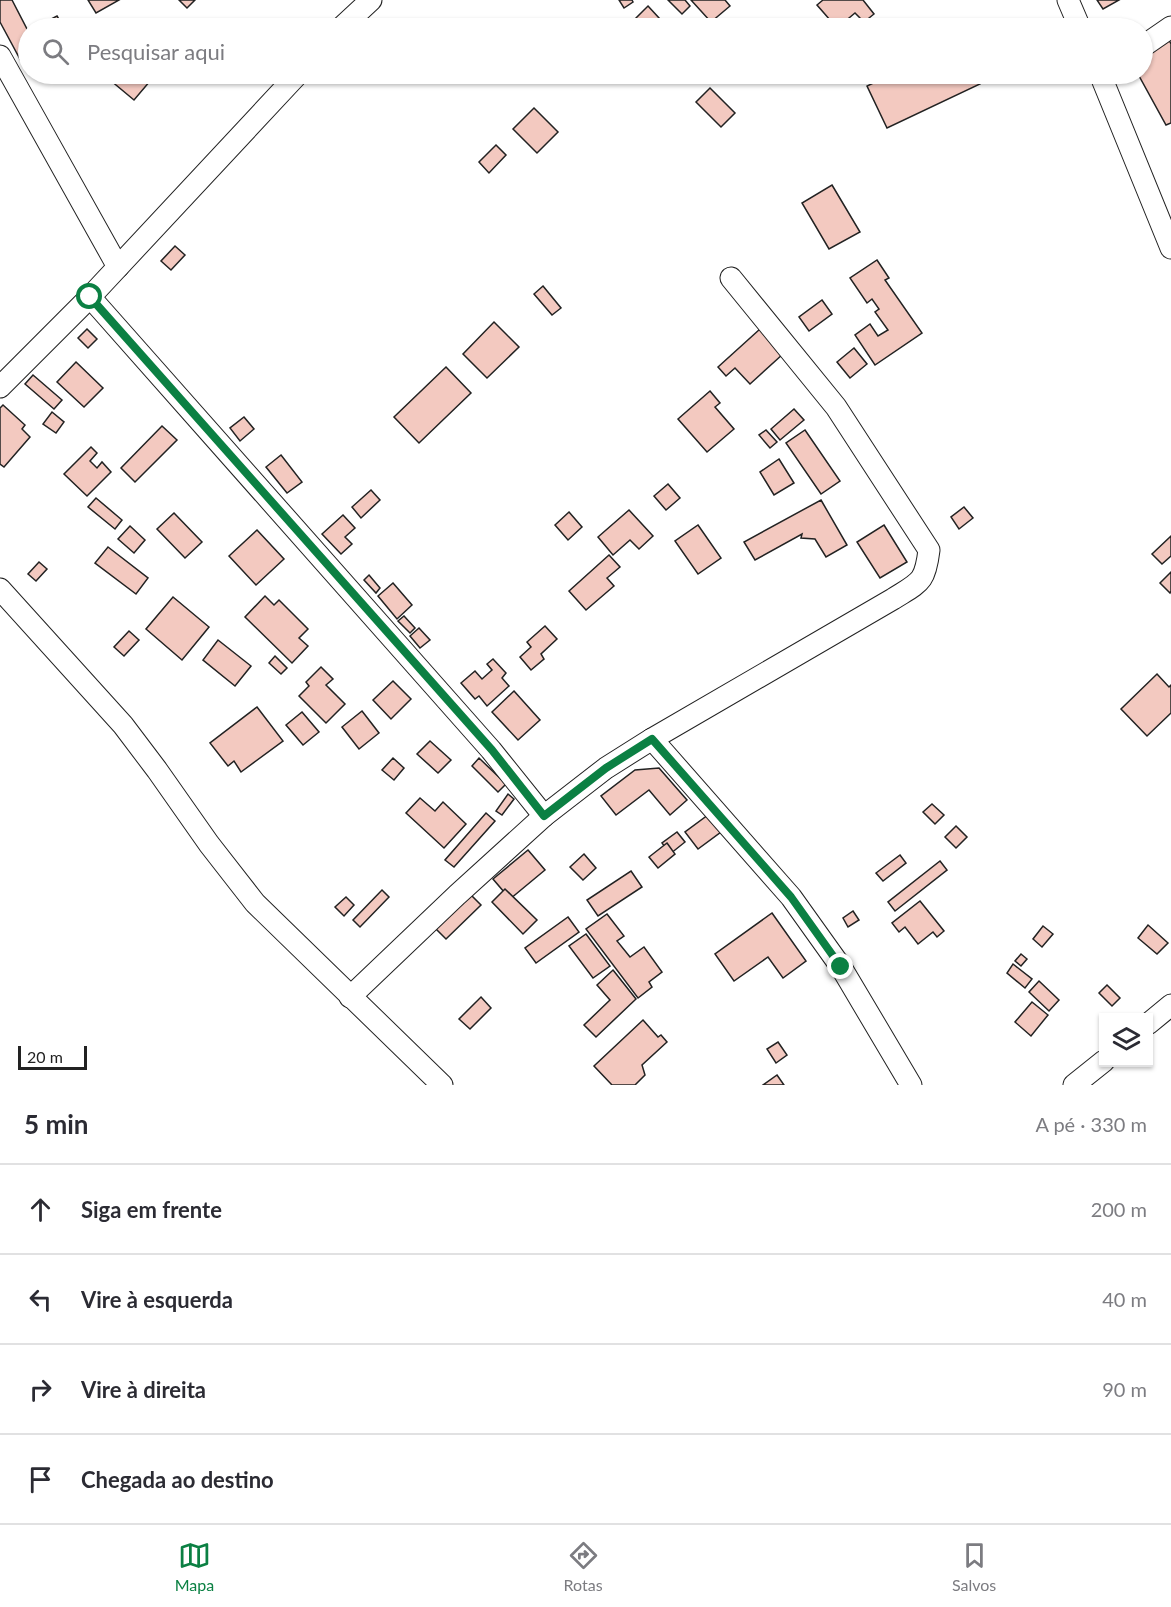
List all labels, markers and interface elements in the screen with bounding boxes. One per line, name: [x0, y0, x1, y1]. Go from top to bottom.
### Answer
search box: [18, 18, 1153, 84]
icon: search: [39, 35, 72, 68]
text: Pesquisar aqui: [87, 38, 225, 65]
route start: [76, 283, 102, 309]
route end: [827, 953, 853, 979]
map controls: [1099, 1013, 1153, 1067]
button: layers: [1099, 1013, 1153, 1067]
scale bar: [18, 1043, 87, 1070]
text: 20 m: [27, 1047, 63, 1066]
text: 5 min: [24, 1108, 88, 1140]
text: A pé · 330 m: [1035, 1112, 1147, 1136]
icon: ahead: [24, 1193, 57, 1226]
text: Siga em frente: [81, 1196, 222, 1223]
text: 200 m: [1091, 1197, 1147, 1221]
icon: left: [24, 1283, 57, 1316]
text: Vire à esquerda: [81, 1286, 233, 1313]
text: 40 m: [1102, 1287, 1147, 1311]
icon: right: [24, 1373, 57, 1406]
text: Vire à direita: [81, 1376, 206, 1403]
text: 90 m: [1102, 1377, 1147, 1401]
icon: arrive: [24, 1463, 57, 1496]
text: Chegada ao destino: [81, 1466, 274, 1493]
tab: Mapa: [175, 1539, 214, 1594]
tab: Rotas: [564, 1539, 603, 1594]
tab: Salvos: [952, 1539, 996, 1594]

